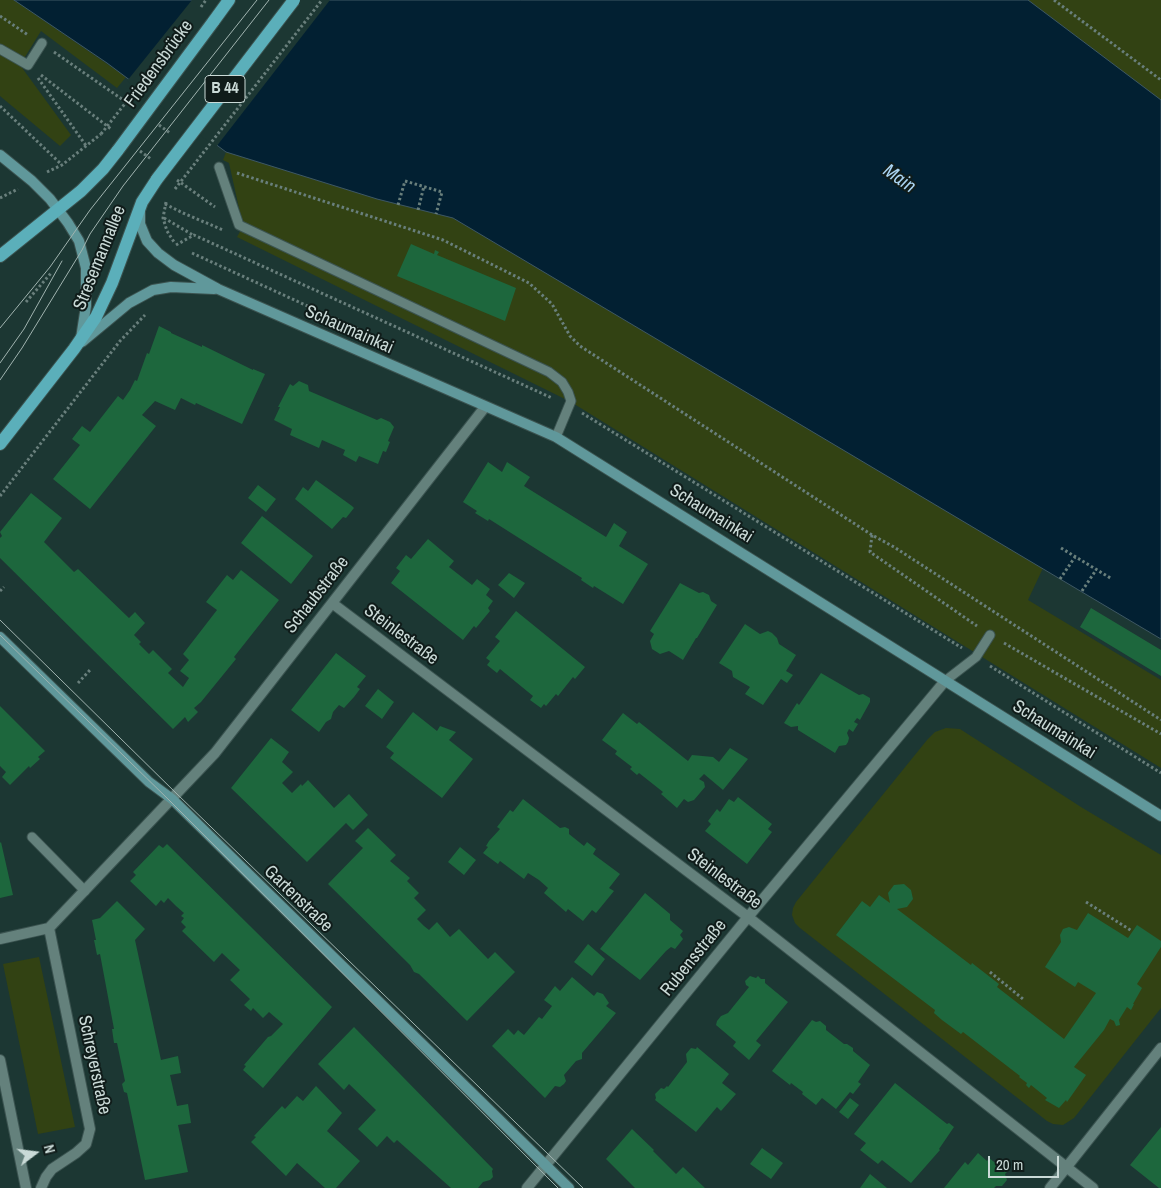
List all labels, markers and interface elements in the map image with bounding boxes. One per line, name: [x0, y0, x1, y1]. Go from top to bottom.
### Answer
street label: Friedensbrücke: [120, 16, 198, 112]
road number: B 44: [205, 76, 245, 102]
water label: Main: [878, 160, 920, 198]
street label: Stresemannallee: [69, 203, 131, 313]
street label: Schaumainkai: [302, 301, 396, 359]
street label: Schaumainkai: [665, 480, 757, 548]
street label: Schaubstraße: [280, 552, 354, 638]
street label: Steinlestraße: [359, 600, 443, 670]
street label: Schaumainkai: [1008, 696, 1100, 764]
street label: Steinlestraße: [682, 844, 766, 914]
street label: Gartenstraße: [259, 861, 337, 937]
street label: Rubensstraße: [656, 915, 732, 1001]
street label: Schreyerstraße: [73, 1013, 115, 1117]
north arrow: [10, 1128, 60, 1178]
text: N: [40, 1143, 59, 1155]
scale bar: [991, 1146, 1062, 1178]
text: 20 m: [996, 1154, 1023, 1175]

